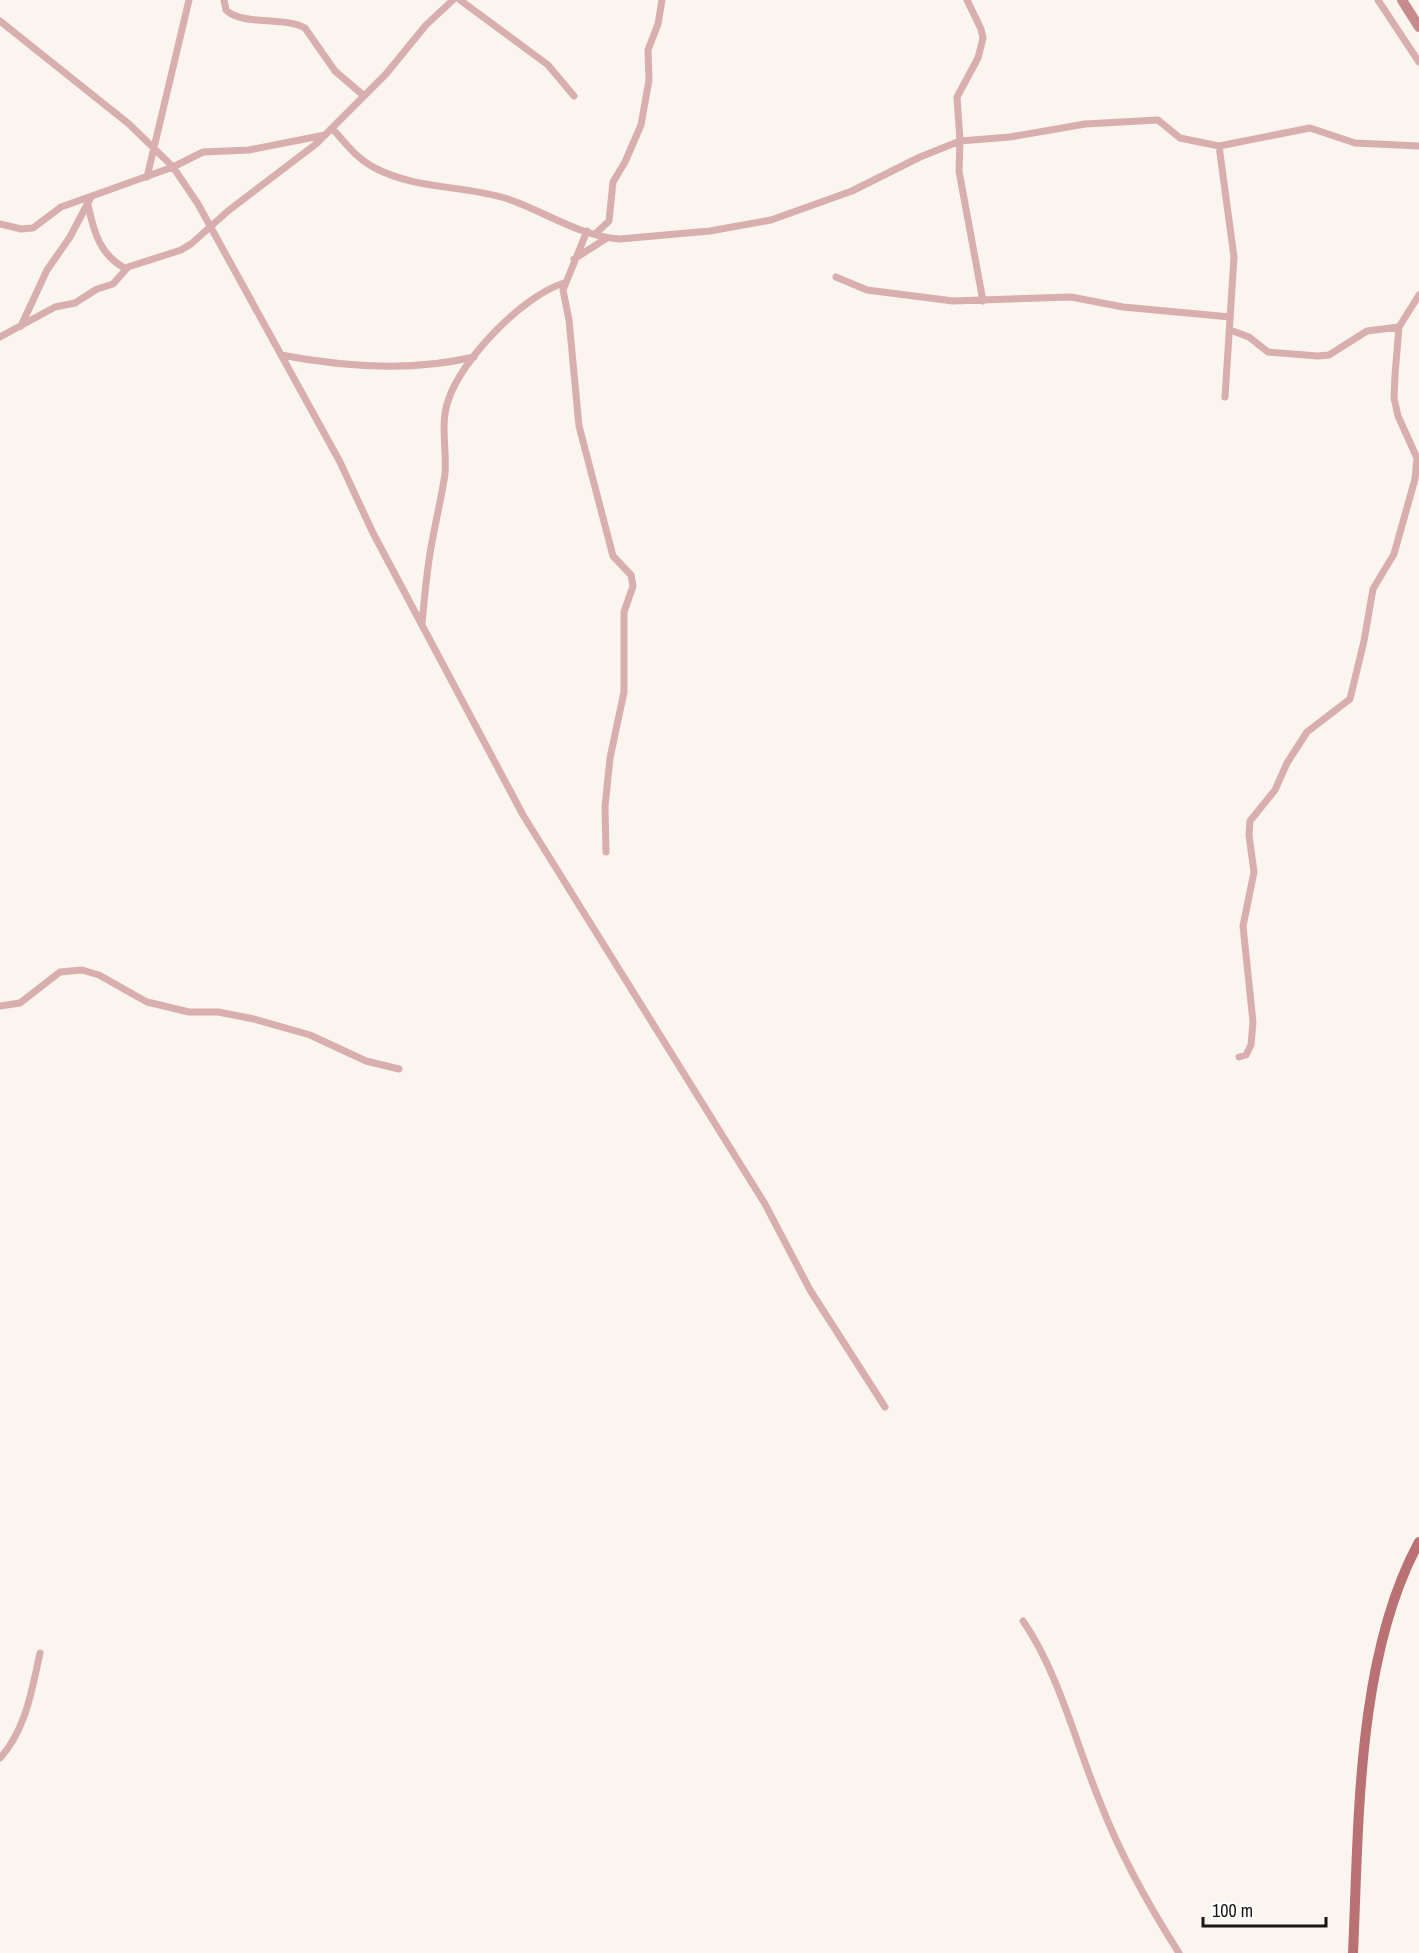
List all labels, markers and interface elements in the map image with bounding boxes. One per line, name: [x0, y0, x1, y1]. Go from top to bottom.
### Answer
scale bar: [1203, 1890, 1326, 1928]
text: 100 m: [1212, 1898, 1253, 1923]

